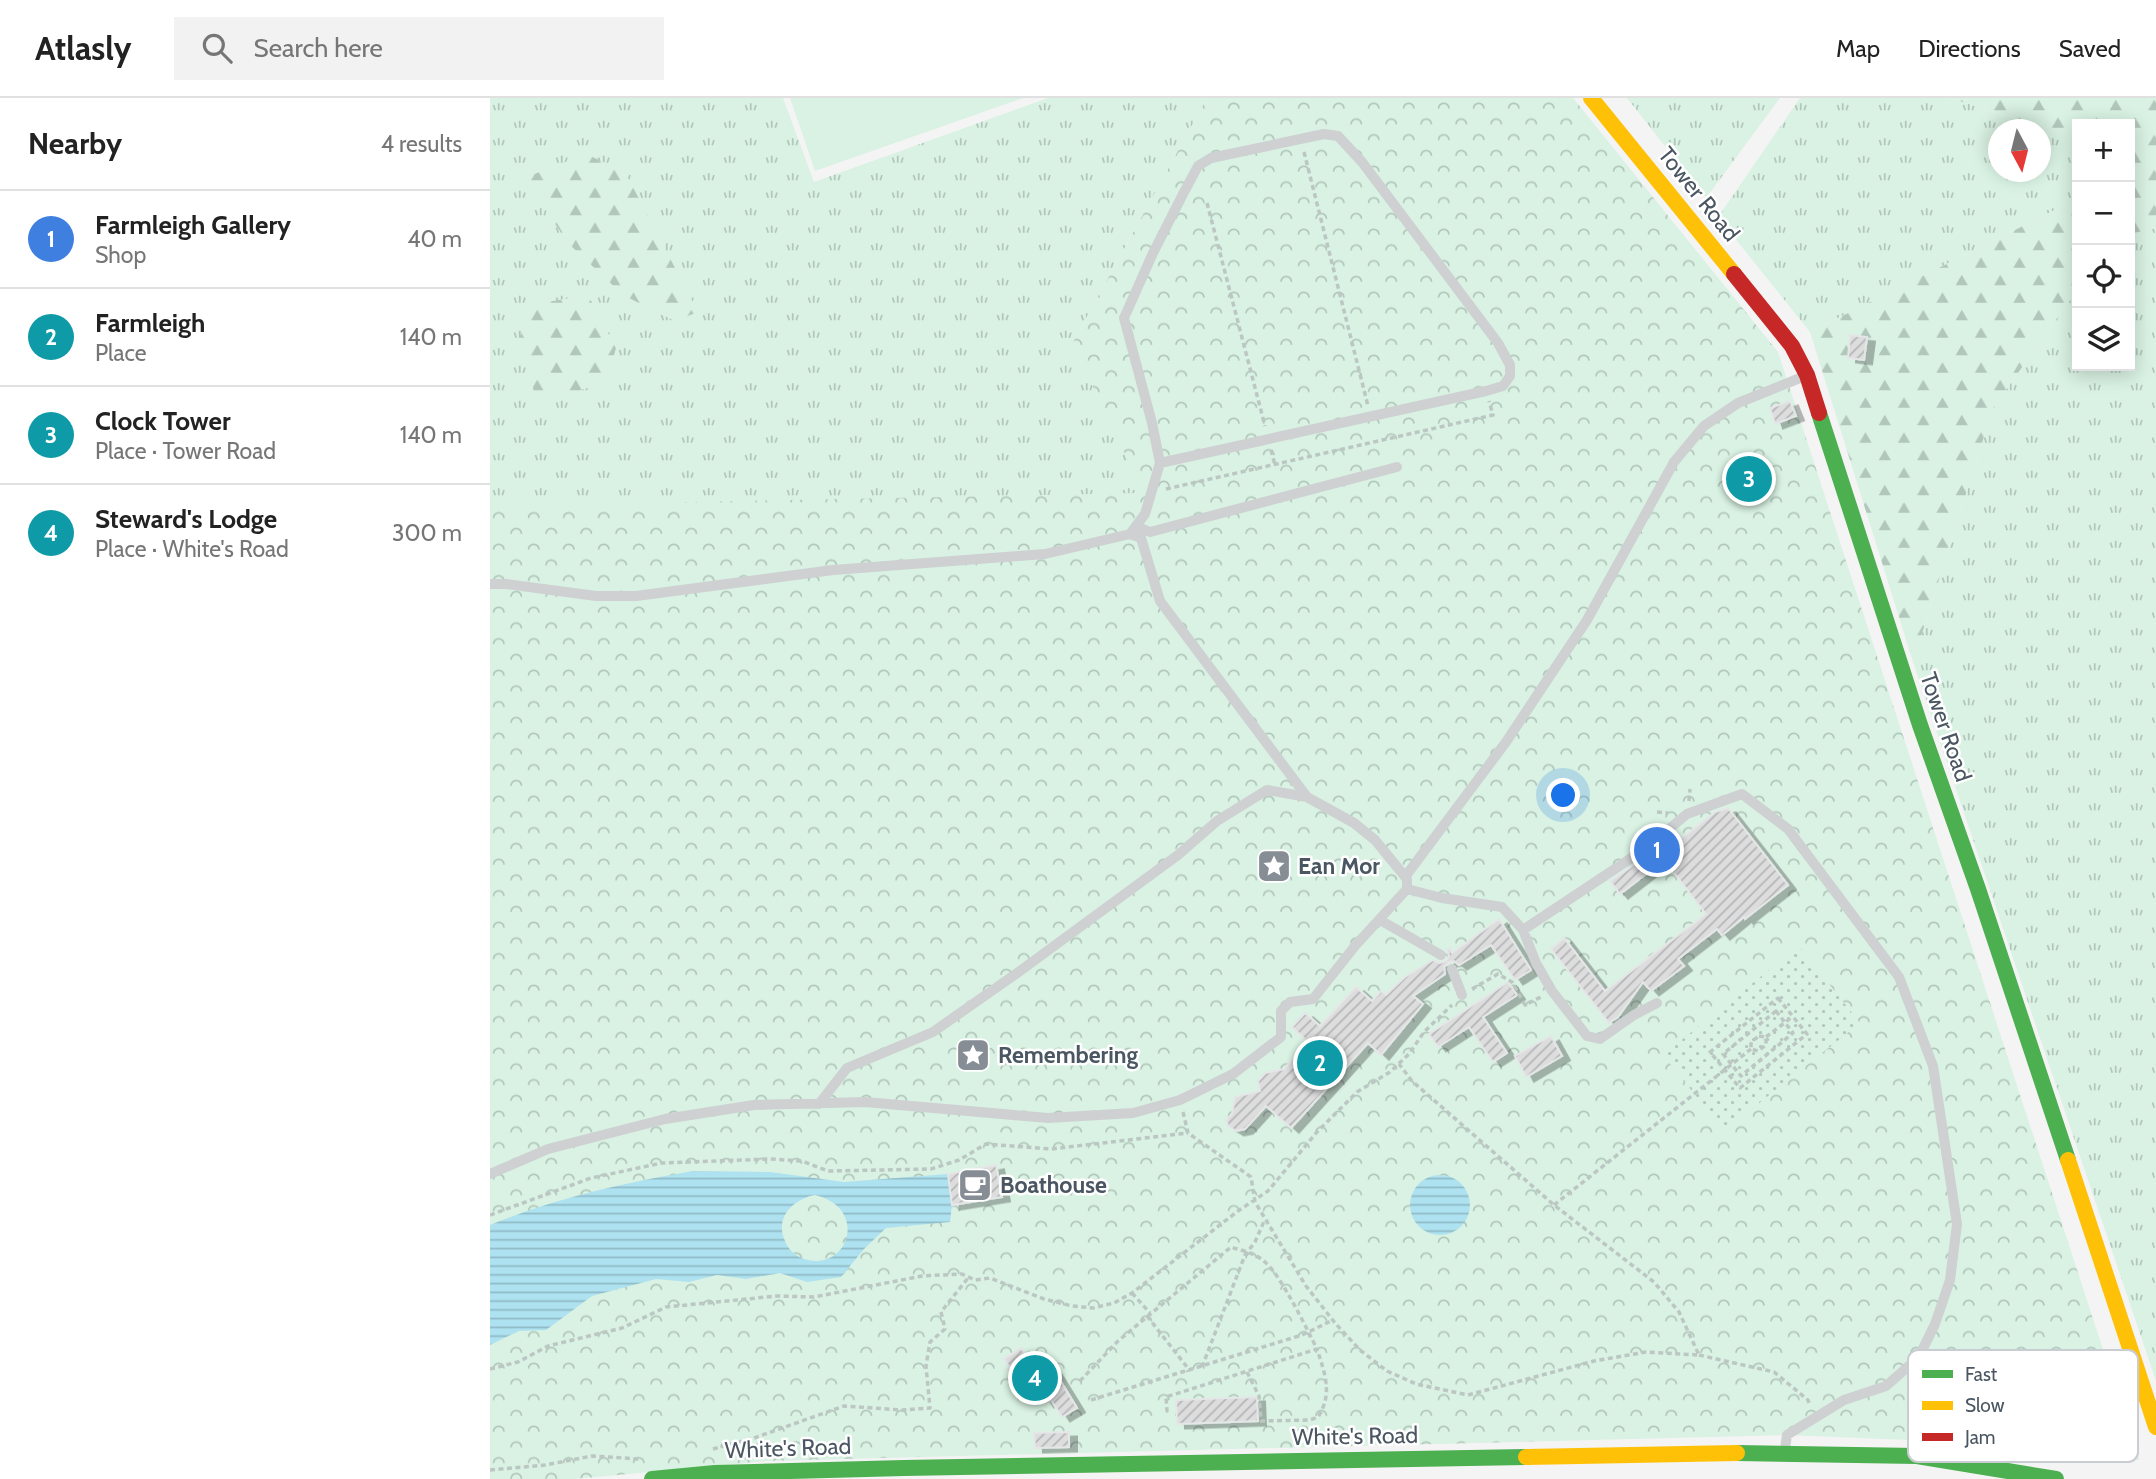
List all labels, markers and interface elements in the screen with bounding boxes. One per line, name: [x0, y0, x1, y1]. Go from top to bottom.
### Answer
search box: [174, 17, 664, 80]
text: Atlasly: [35, 28, 132, 68]
icon: search: [198, 29, 236, 67]
text: Search here: [254, 32, 383, 64]
text: Map: [1836, 34, 1880, 63]
text: Directions: [1918, 34, 2021, 63]
text: Saved: [2059, 34, 2121, 63]
north arrow: [1988, 119, 2051, 182]
map controls: [2072, 119, 2135, 371]
button: +: [2072, 119, 2135, 182]
text: Nearby: [28, 125, 122, 162]
text: 4 results: [381, 130, 462, 158]
street label: Tower Road: [1652, 141, 1746, 247]
button: −: [2072, 182, 2135, 245]
text: Farmleigh Gallery: [95, 209, 291, 241]
text: 1: [47, 225, 55, 253]
text: 40 m: [407, 225, 462, 253]
text: Shop: [95, 241, 146, 269]
button: locate: [2072, 245, 2135, 308]
text: Farmleigh: [95, 307, 205, 339]
button: layers: [2072, 308, 2135, 371]
text: 2: [45, 323, 57, 351]
text: 140 m: [400, 323, 462, 351]
text: Place: [95, 339, 147, 367]
text: Clock Tower: [95, 405, 231, 437]
text: 3: [45, 421, 57, 449]
text: 140 m: [400, 421, 462, 449]
text: Place · Tower Road: [95, 437, 276, 465]
pin: 3: [1726, 453, 1772, 505]
text: Steward's Lodge: [95, 503, 277, 535]
text: 4: [44, 519, 58, 547]
text: 300 m: [392, 519, 462, 547]
text: Place · White's Road: [95, 535, 289, 563]
street label: Tower Road: [1914, 669, 1978, 785]
your location: [1546, 778, 1580, 812]
pin: 1: [1634, 824, 1680, 876]
place icon: Ean Mor: [1255, 847, 1293, 885]
place label: Ean Mor: [1298, 852, 1380, 880]
place icon: Remembering: [954, 1036, 992, 1074]
pin: 2: [1297, 1037, 1343, 1089]
place label: Remembering: [998, 1041, 1138, 1069]
cafe icon: Boathouse: [956, 1166, 994, 1204]
place label: Boathouse: [1000, 1171, 1107, 1199]
legend: [1908, 1350, 2138, 1462]
pin: 4: [1012, 1352, 1058, 1404]
text: Fast: [1965, 1363, 1998, 1386]
text: Slow: [1965, 1394, 2005, 1417]
street label: White's Road: [1292, 1421, 1418, 1451]
text: Jam: [1964, 1426, 1995, 1449]
street label: White's Road: [724, 1432, 852, 1464]

